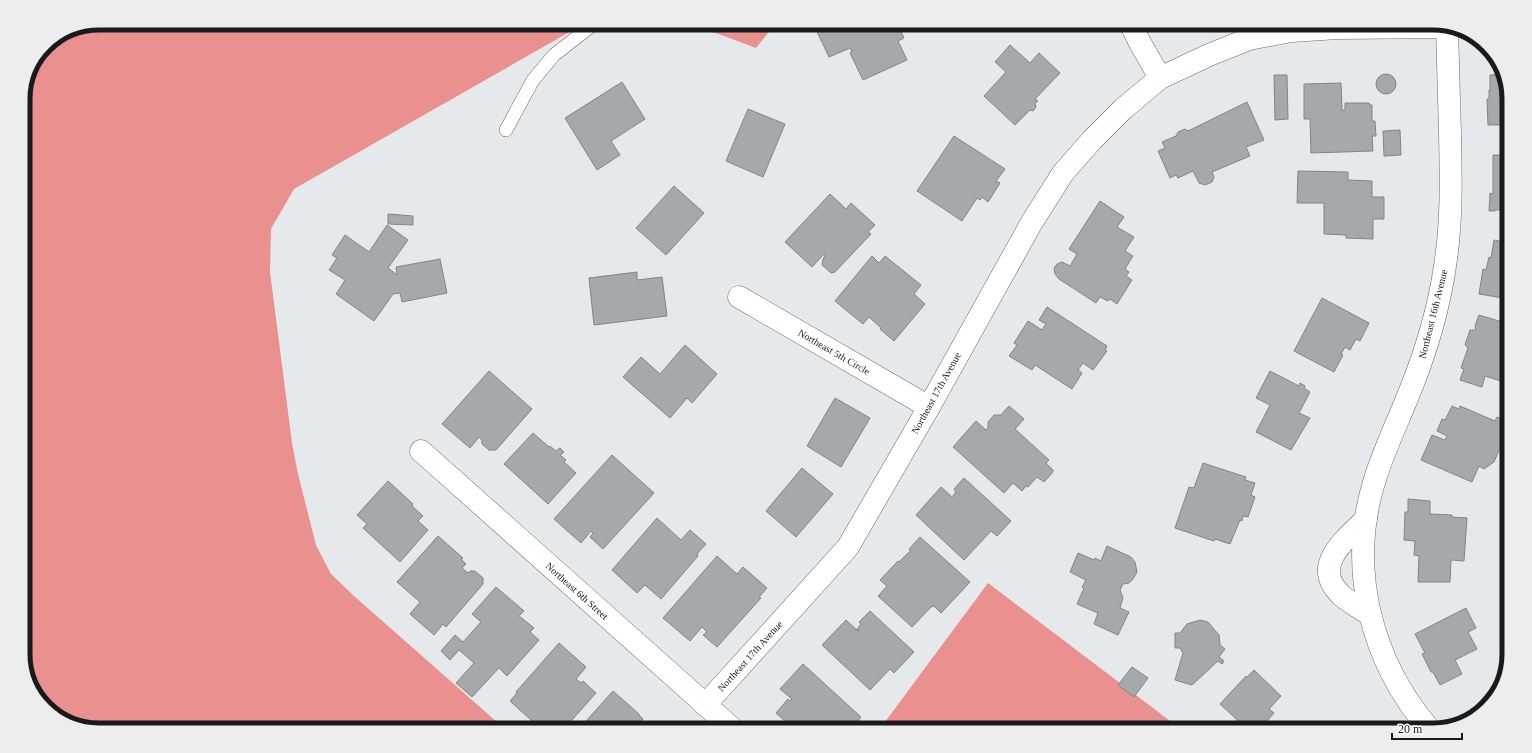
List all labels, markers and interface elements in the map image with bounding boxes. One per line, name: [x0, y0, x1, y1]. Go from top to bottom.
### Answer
street label: Northeast 16th Avenue: [1417, 268, 1450, 360]
street label: Northeast 5th Circle: [796, 327, 872, 377]
street label: Northeast 17th Avenue: [909, 350, 963, 436]
street label: Northeast 6th Street: [544, 560, 611, 622]
street label: Northeast 17th Avenue: [715, 618, 785, 694]
scale bar: [1392, 715, 1462, 741]
text: 20 m: [1398, 722, 1423, 736]

